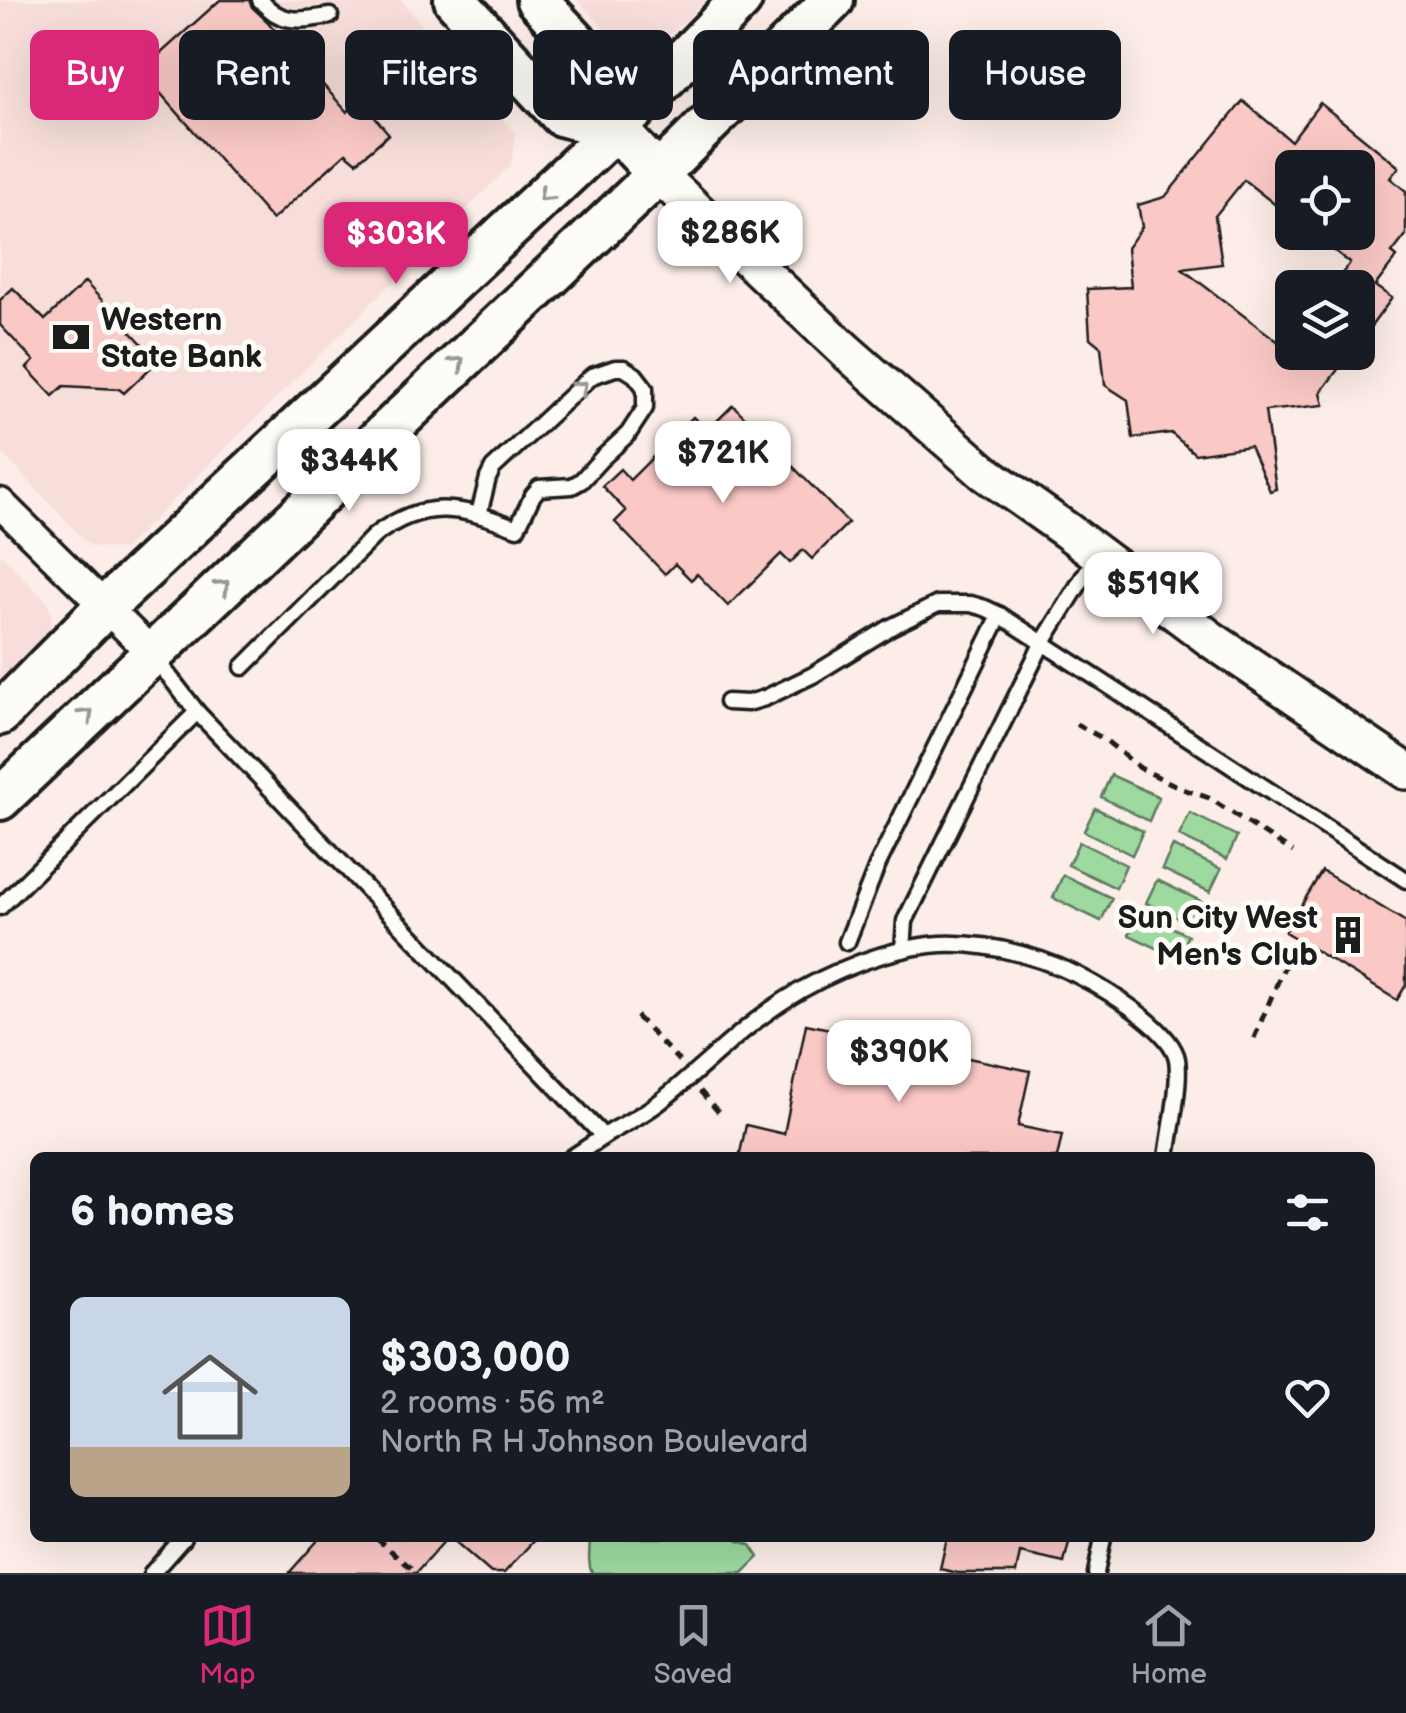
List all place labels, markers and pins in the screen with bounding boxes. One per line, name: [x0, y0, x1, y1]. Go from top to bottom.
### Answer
pin: $286K: [660, 201, 800, 286]
pin: $303K: [326, 202, 466, 287]
place label: Western State Bank: [101, 301, 262, 377]
bank icon: Western State Bank: [50, 316, 92, 358]
pin: $721K: [653, 421, 793, 506]
pin: $344K: [279, 429, 419, 514]
pin: $519K: [1083, 552, 1223, 637]
place label: Sun City West Men's Club: [1118, 899, 1318, 975]
building icon: Sun City West Men's Club: [1327, 914, 1369, 956]
pin: $390K: [829, 1020, 969, 1105]

